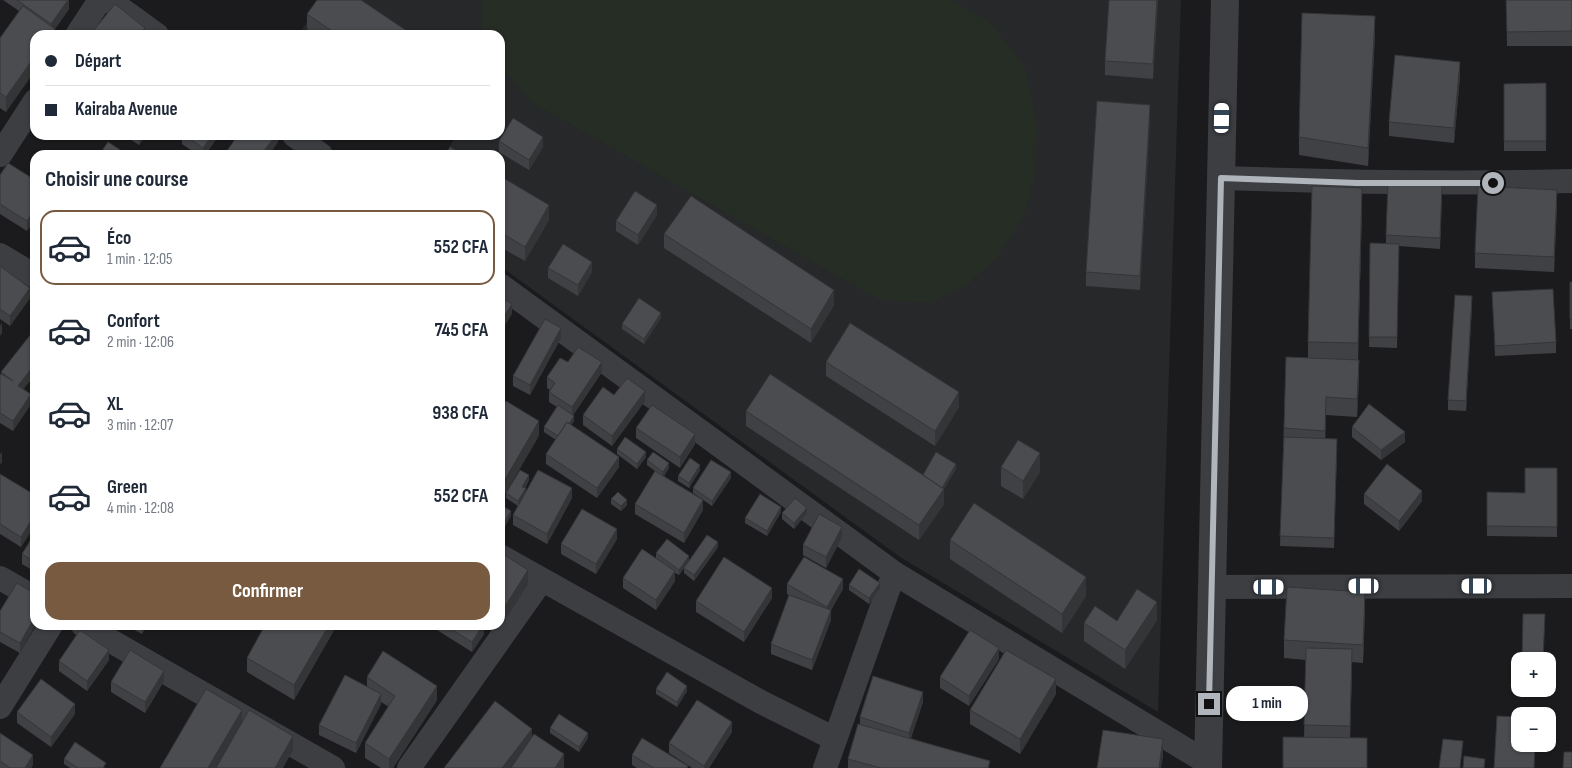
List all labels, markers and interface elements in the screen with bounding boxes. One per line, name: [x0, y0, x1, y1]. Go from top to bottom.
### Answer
text: Départ: [75, 50, 121, 73]
text: Kairaba Avenue: [75, 98, 178, 121]
car: [1214, 103, 1229, 133]
text: Choisir une course: [45, 166, 188, 193]
route start: [1482, 172, 1504, 194]
icon: car: [47, 225, 92, 270]
text: Éco: [107, 227, 131, 250]
text: 552 CFA: [434, 236, 488, 259]
text: 1 min · 12:05: [107, 250, 172, 269]
icon: car: [47, 308, 92, 353]
text: Confort: [107, 310, 160, 333]
text: 745 CFA: [434, 319, 488, 342]
text: 2 min · 12:06: [107, 333, 174, 352]
icon: car: [47, 391, 92, 436]
text: XL: [107, 393, 123, 416]
text: 938 CFA: [432, 402, 488, 425]
text: 3 min · 12:07: [107, 416, 174, 435]
icon: car: [47, 474, 92, 519]
text: Green: [107, 476, 147, 499]
text: 552 CFA: [434, 485, 488, 508]
text: 4 min · 12:08: [107, 499, 174, 518]
button: Confirmer: [45, 562, 490, 620]
car: [1349, 579, 1379, 594]
car: [1462, 579, 1492, 594]
car: [1254, 580, 1284, 595]
map controls: [1511, 652, 1556, 752]
button: +: [1511, 652, 1556, 697]
callout: 1 min: [1226, 686, 1309, 722]
route end: [1198, 693, 1220, 715]
text: 1 min: [1252, 694, 1282, 713]
button: −: [1511, 707, 1556, 752]

